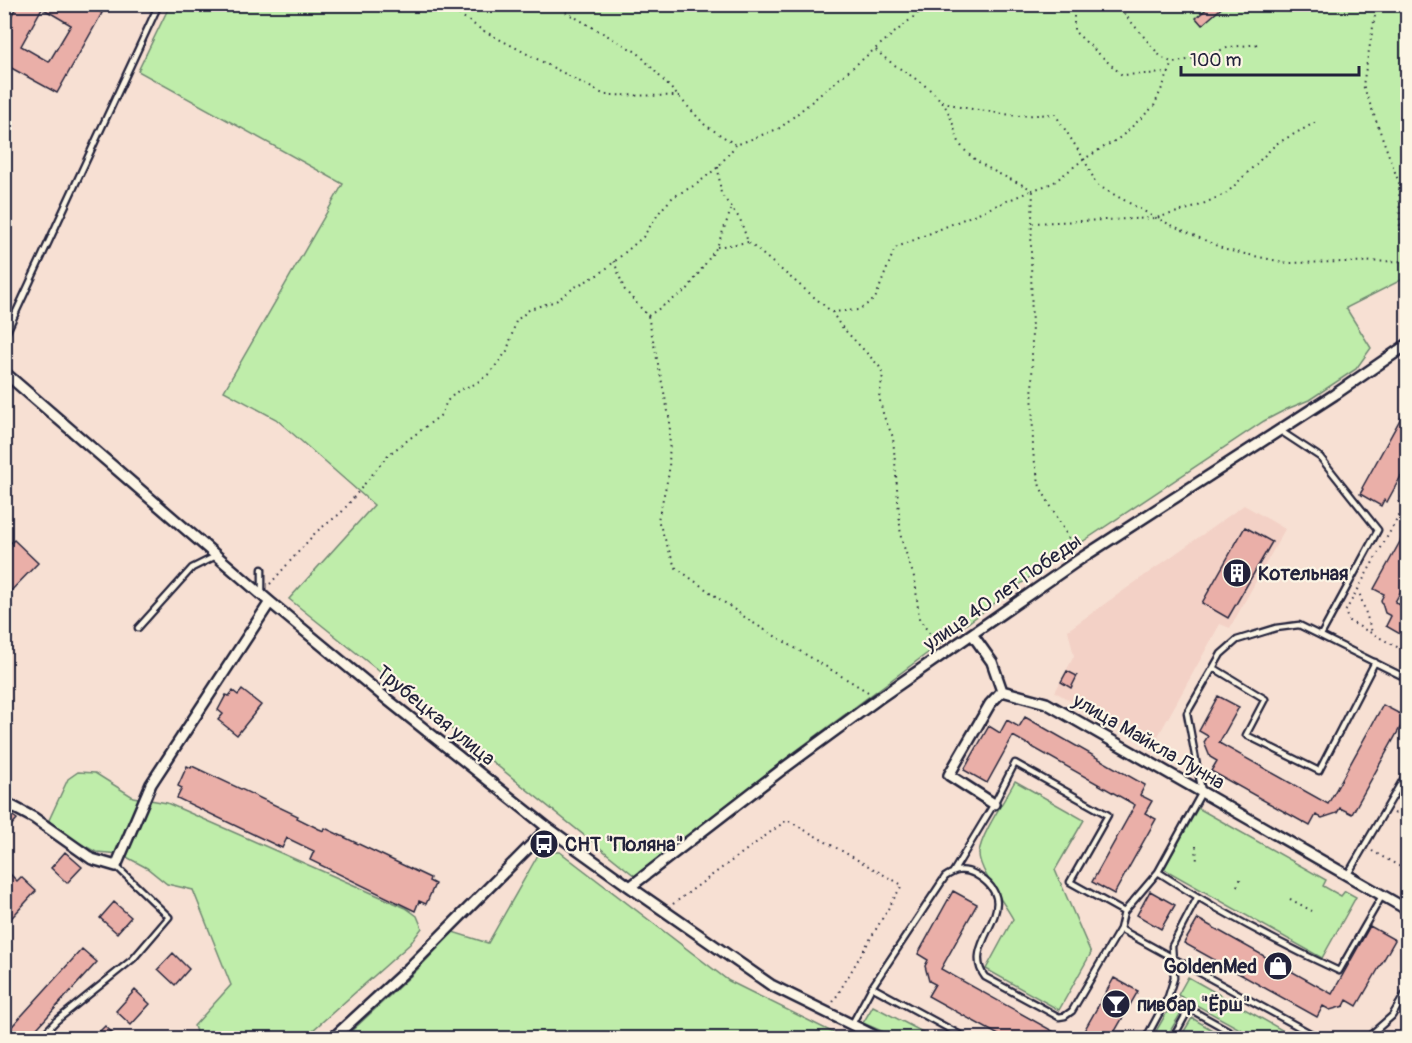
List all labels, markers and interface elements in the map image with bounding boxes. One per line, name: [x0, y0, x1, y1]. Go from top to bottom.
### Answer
scale bar: [1181, 39, 1360, 77]
text: 100 m: [1190, 49, 1242, 72]
street label: улица 40 лет Победы: [918, 528, 1086, 657]
building icon: Котельная: [1221, 557, 1253, 589]
place label: Котельная: [1258, 561, 1349, 586]
street label: Трубецкая улица: [371, 660, 500, 771]
street label: улица Майкла Лунна: [1067, 687, 1229, 795]
bus stop icon: СНТ "Поляна": [528, 828, 560, 860]
place label: СНТ "Поляна": [565, 832, 684, 857]
shop icon: GoldenMed: [1262, 950, 1294, 982]
place label: GoldenMed: [1163, 954, 1257, 979]
bar icon: пивбар "Ёрш": [1100, 988, 1132, 1020]
place label: пивбар "Ёрш": [1137, 992, 1251, 1017]

